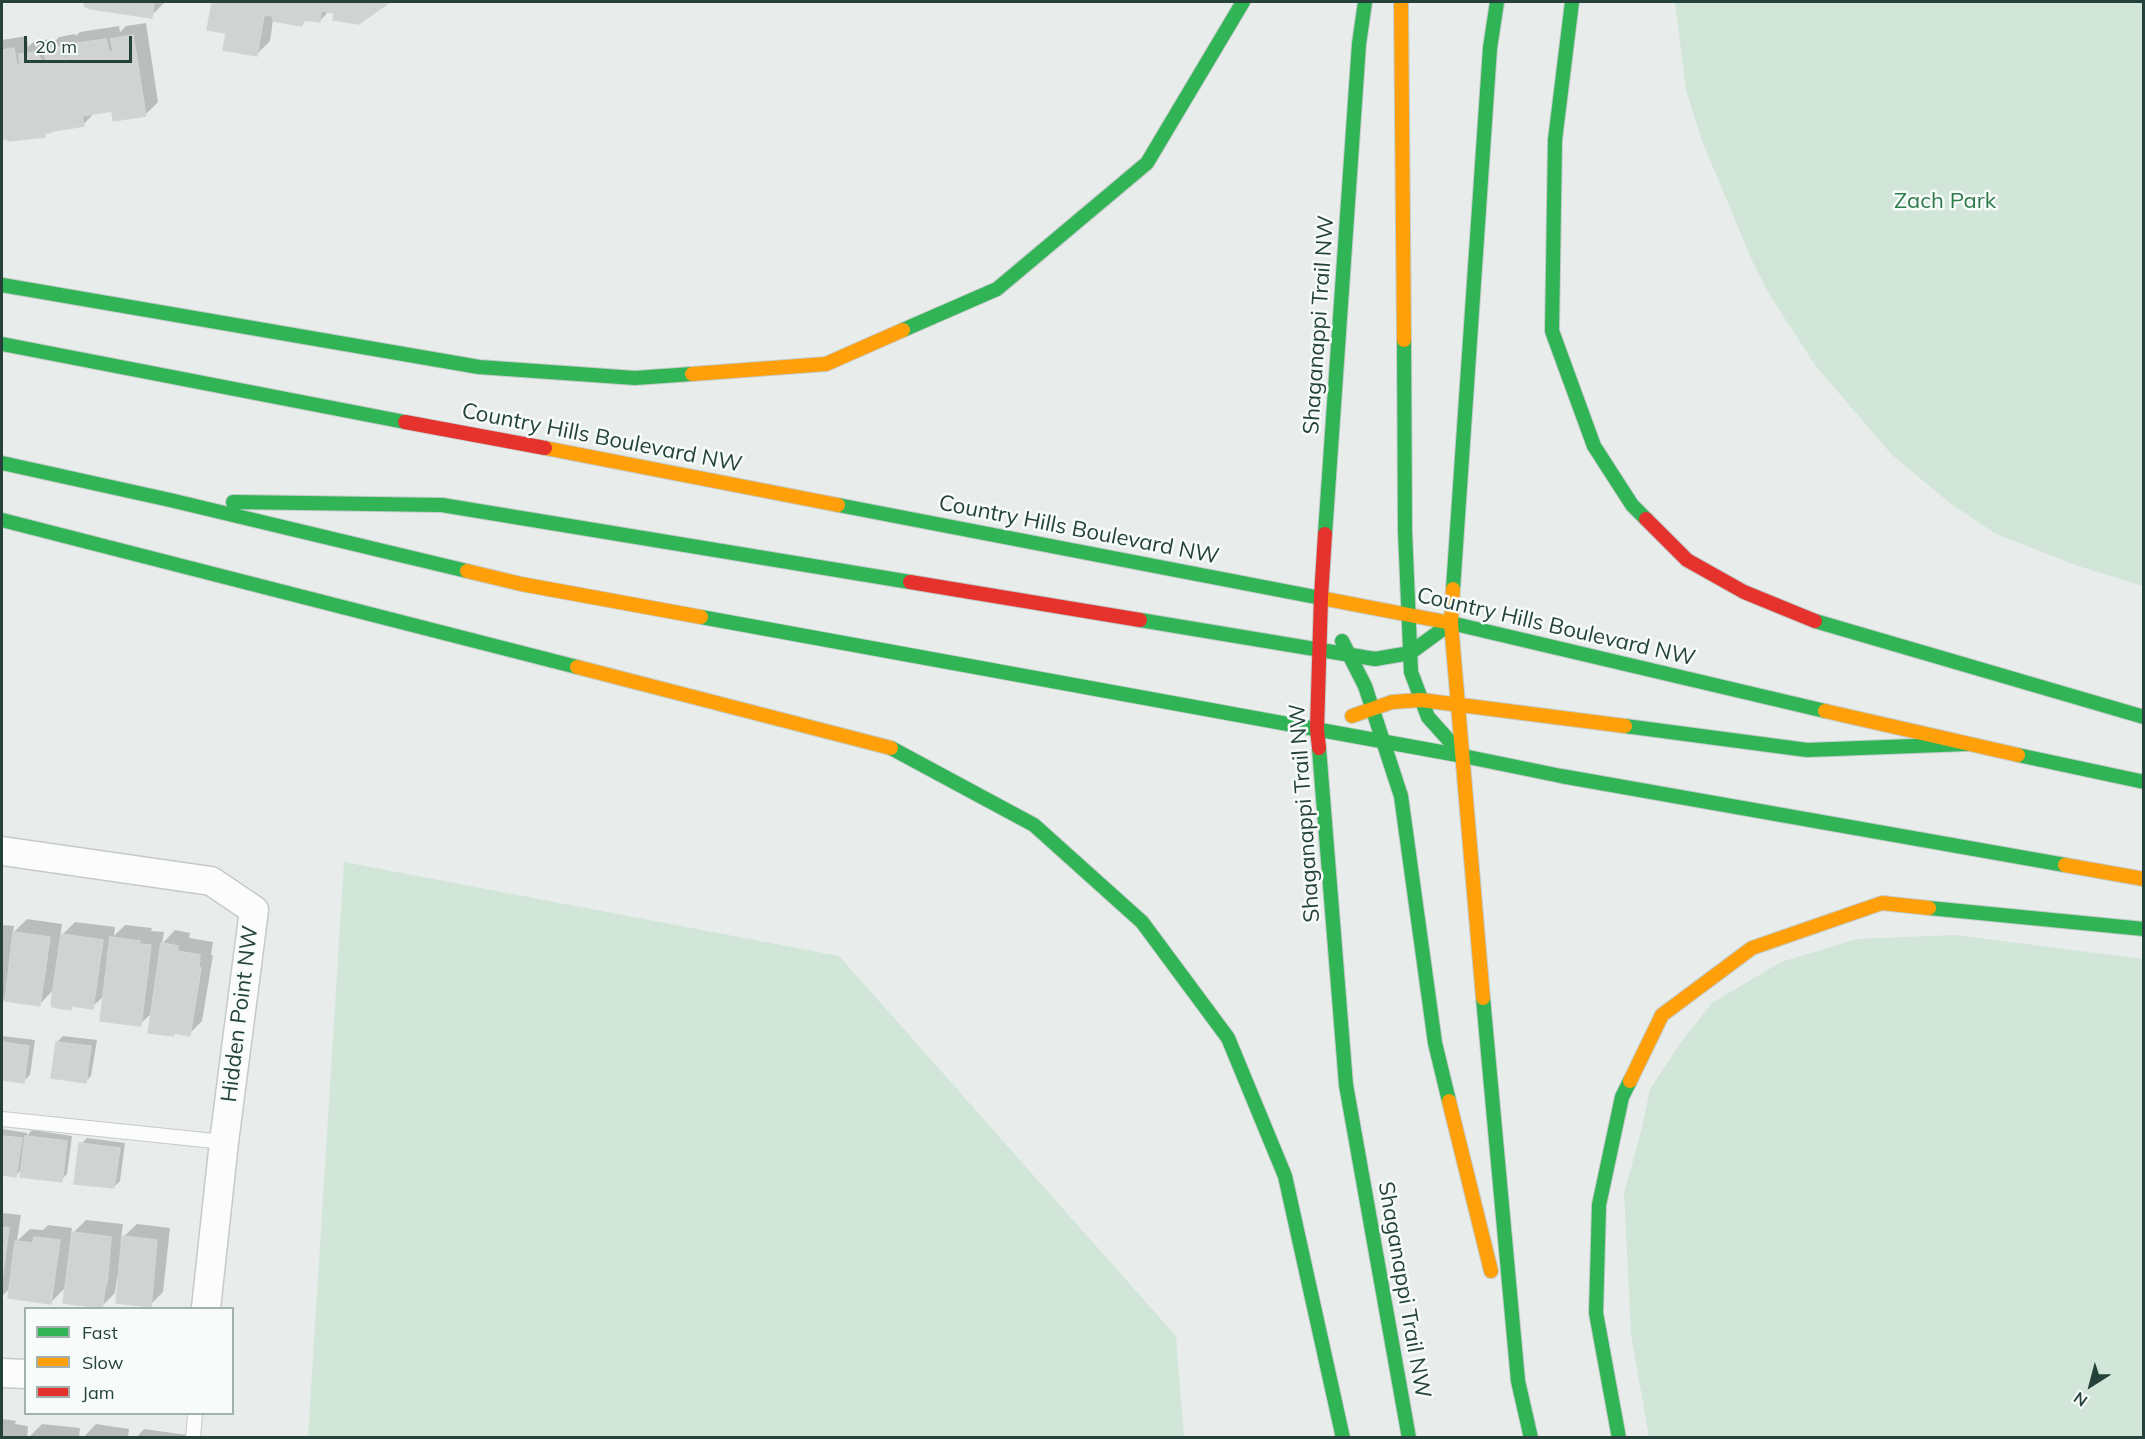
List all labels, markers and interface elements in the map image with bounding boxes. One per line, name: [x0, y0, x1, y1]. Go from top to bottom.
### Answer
scale bar: [27, 24, 135, 62]
text: 20 m: [35, 35, 77, 58]
park label: Zach Park: [1894, 188, 1996, 214]
street label: Shaganappi Trail NW: [1298, 215, 1340, 435]
street label: Country Hills Boulevard NW: [460, 398, 744, 478]
street label: Country Hills Boulevard NW: [937, 490, 1221, 570]
street label: Country Hills Boulevard NW: [1414, 582, 1698, 672]
street label: Shaganappi Trail NW: [1284, 703, 1326, 923]
street label: Hidden Point NW: [216, 924, 264, 1104]
street label: Shaganappi Trail NW: [1372, 1180, 1436, 1400]
legend: [24, 1307, 234, 1415]
text: Fast: [82, 1321, 118, 1344]
text: Slow: [82, 1351, 123, 1374]
north arrow: [2061, 1355, 2121, 1415]
text: Jam: [82, 1381, 115, 1404]
text: N: [2070, 1388, 2091, 1411]

